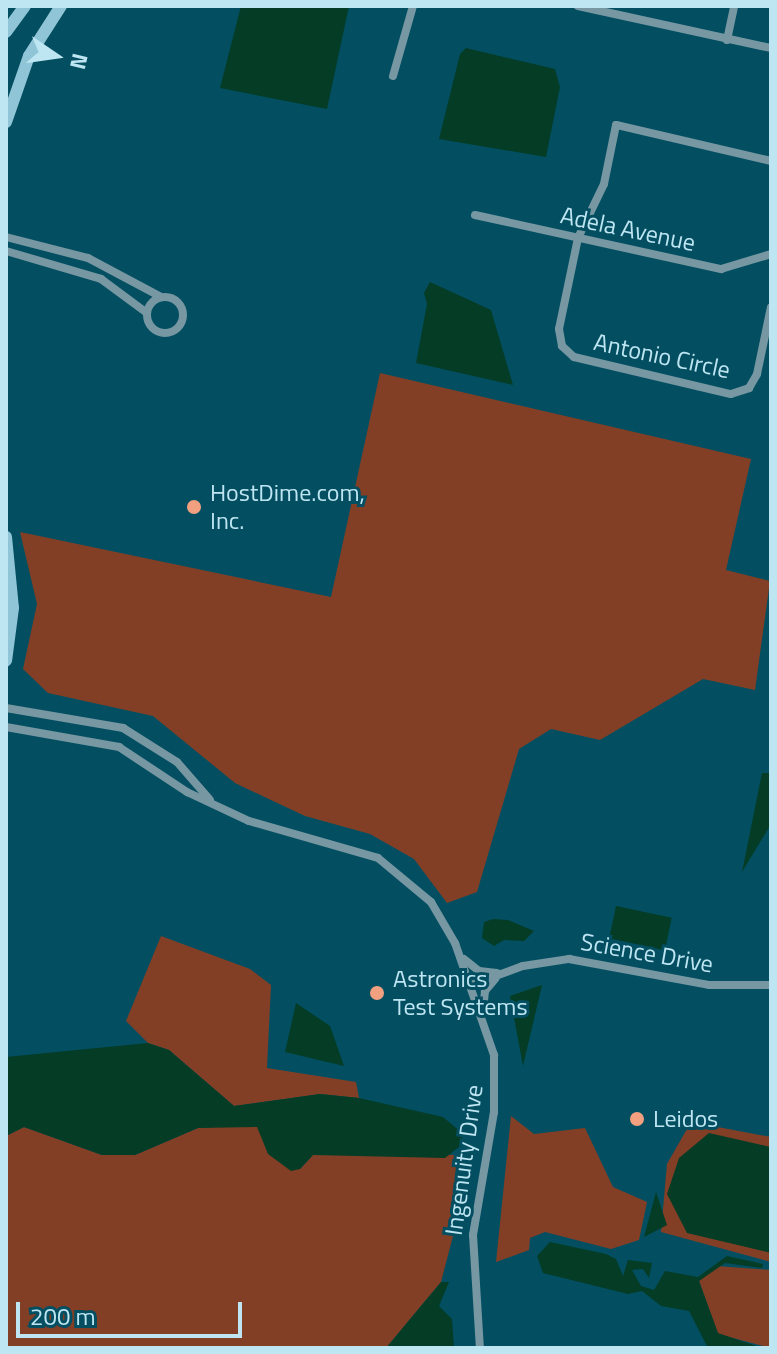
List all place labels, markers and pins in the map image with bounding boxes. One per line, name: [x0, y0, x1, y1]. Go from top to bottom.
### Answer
place label: HostDime.com, Inc.: [210, 479, 365, 535]
marker: HostDime.com, Inc.: [185, 498, 203, 516]
place label: Astronics Test Systems: [393, 965, 528, 1021]
marker: Astronics Test Systems: [368, 984, 386, 1002]
place label: Leidos: [653, 1105, 718, 1133]
marker: Leidos: [628, 1110, 646, 1128]

